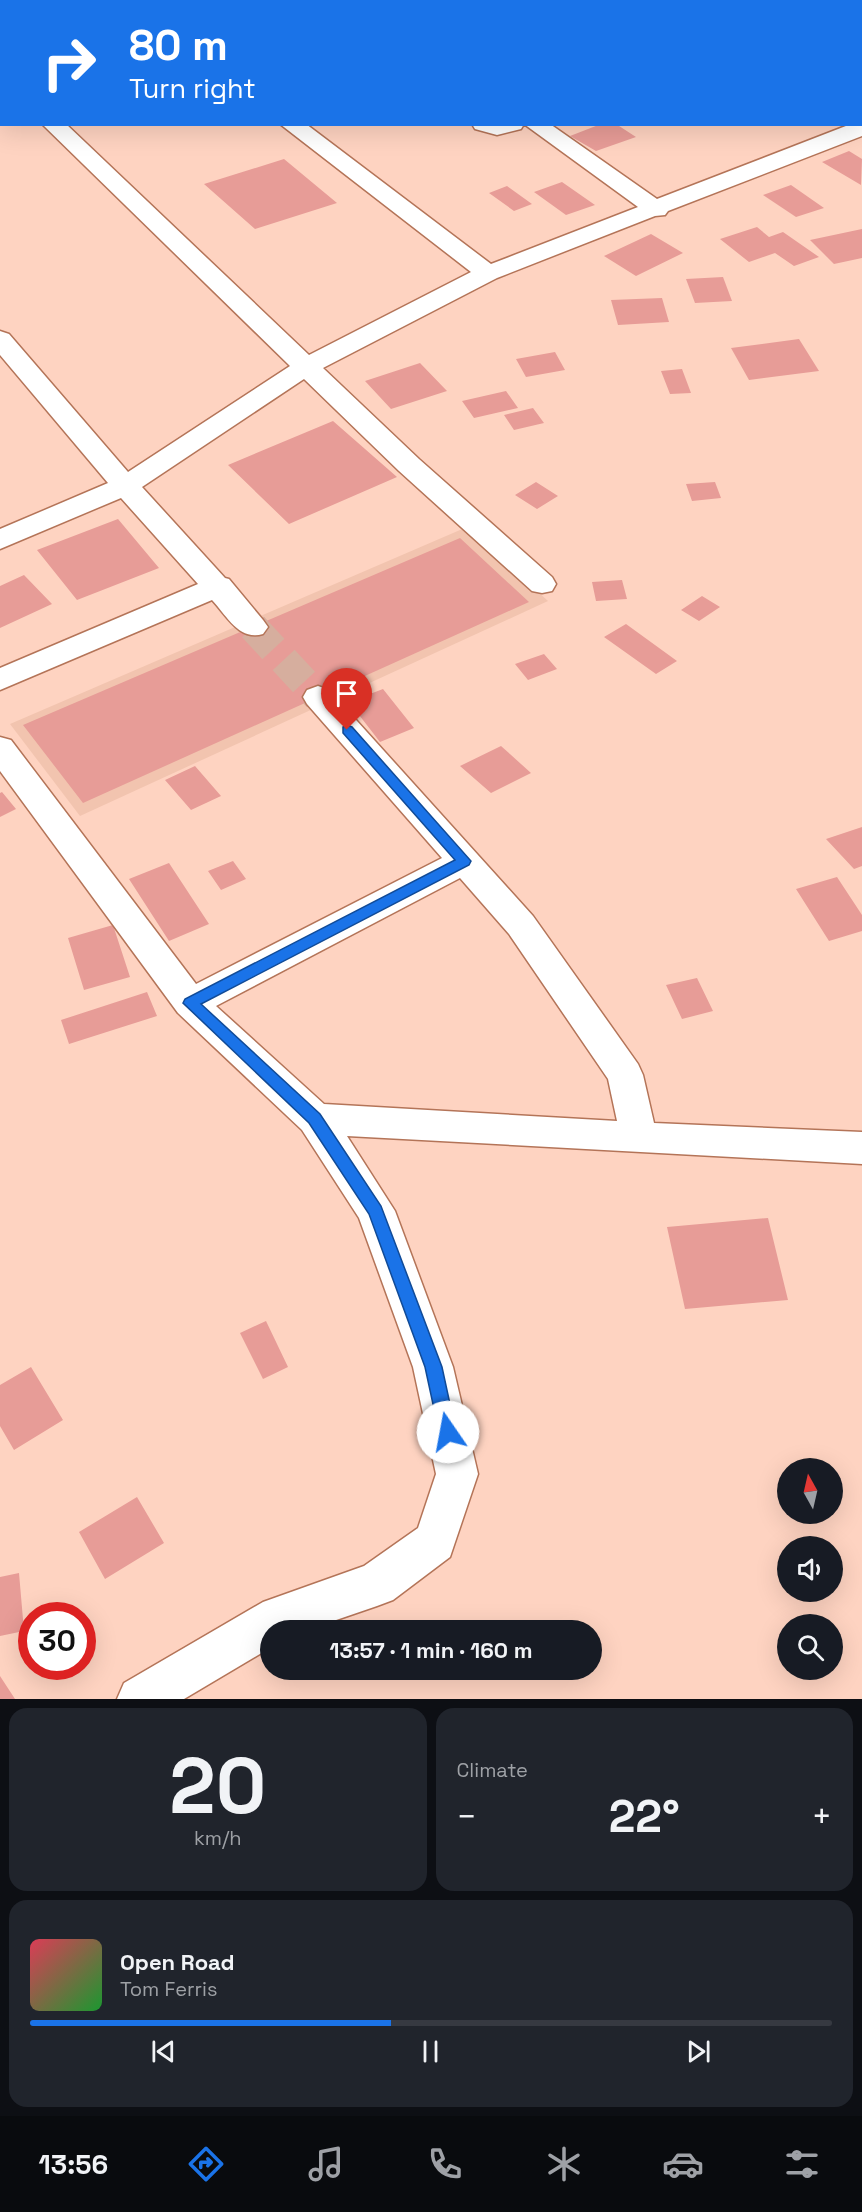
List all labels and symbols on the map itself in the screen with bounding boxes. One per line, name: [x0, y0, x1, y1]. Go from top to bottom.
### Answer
pin: [321, 668, 372, 730]
position arrow: [416, 1400, 480, 1464]
north arrow: [777, 1458, 843, 1524]
speed limit sign: 30: [18, 1602, 96, 1680]

